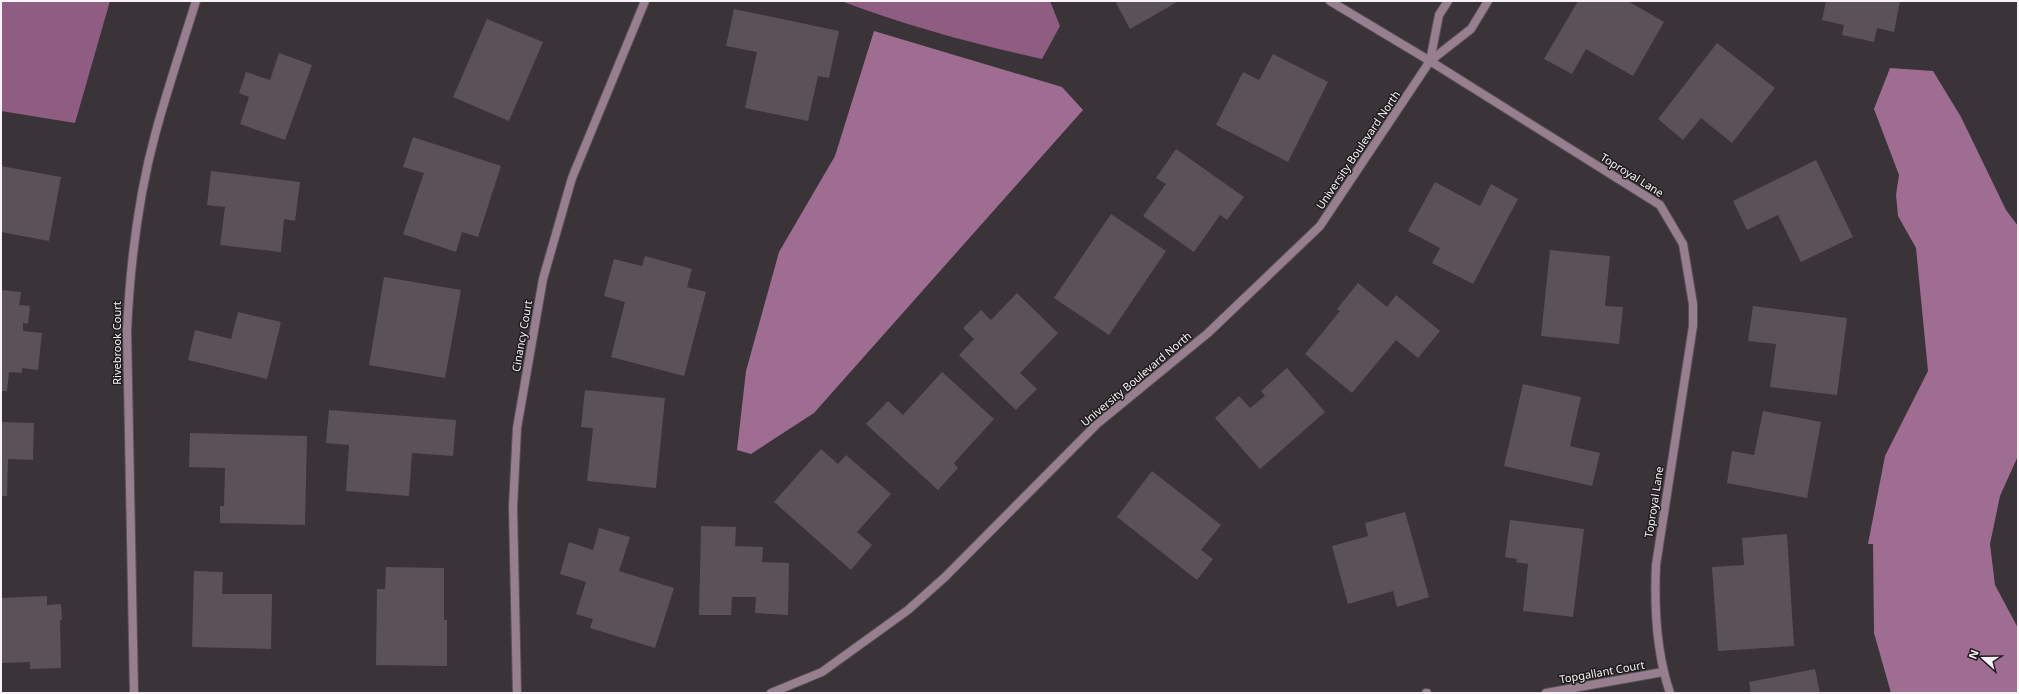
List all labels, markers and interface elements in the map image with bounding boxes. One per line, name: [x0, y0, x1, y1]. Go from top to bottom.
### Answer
street label: University Boulevard North: [1312, 87, 1403, 212]
street label: Toproyal Lane: [1598, 149, 1667, 200]
street label: Cinancy Court: [508, 299, 535, 373]
street label: Rivebrook Court: [109, 301, 124, 385]
street label: University Boulevard North: [1077, 328, 1194, 429]
street label: Toproyal Lane: [1640, 465, 1667, 539]
north arrow: [1963, 638, 2003, 678]
text: N: [1965, 647, 1982, 661]
street label: Topgallant Court: [1558, 657, 1646, 686]

